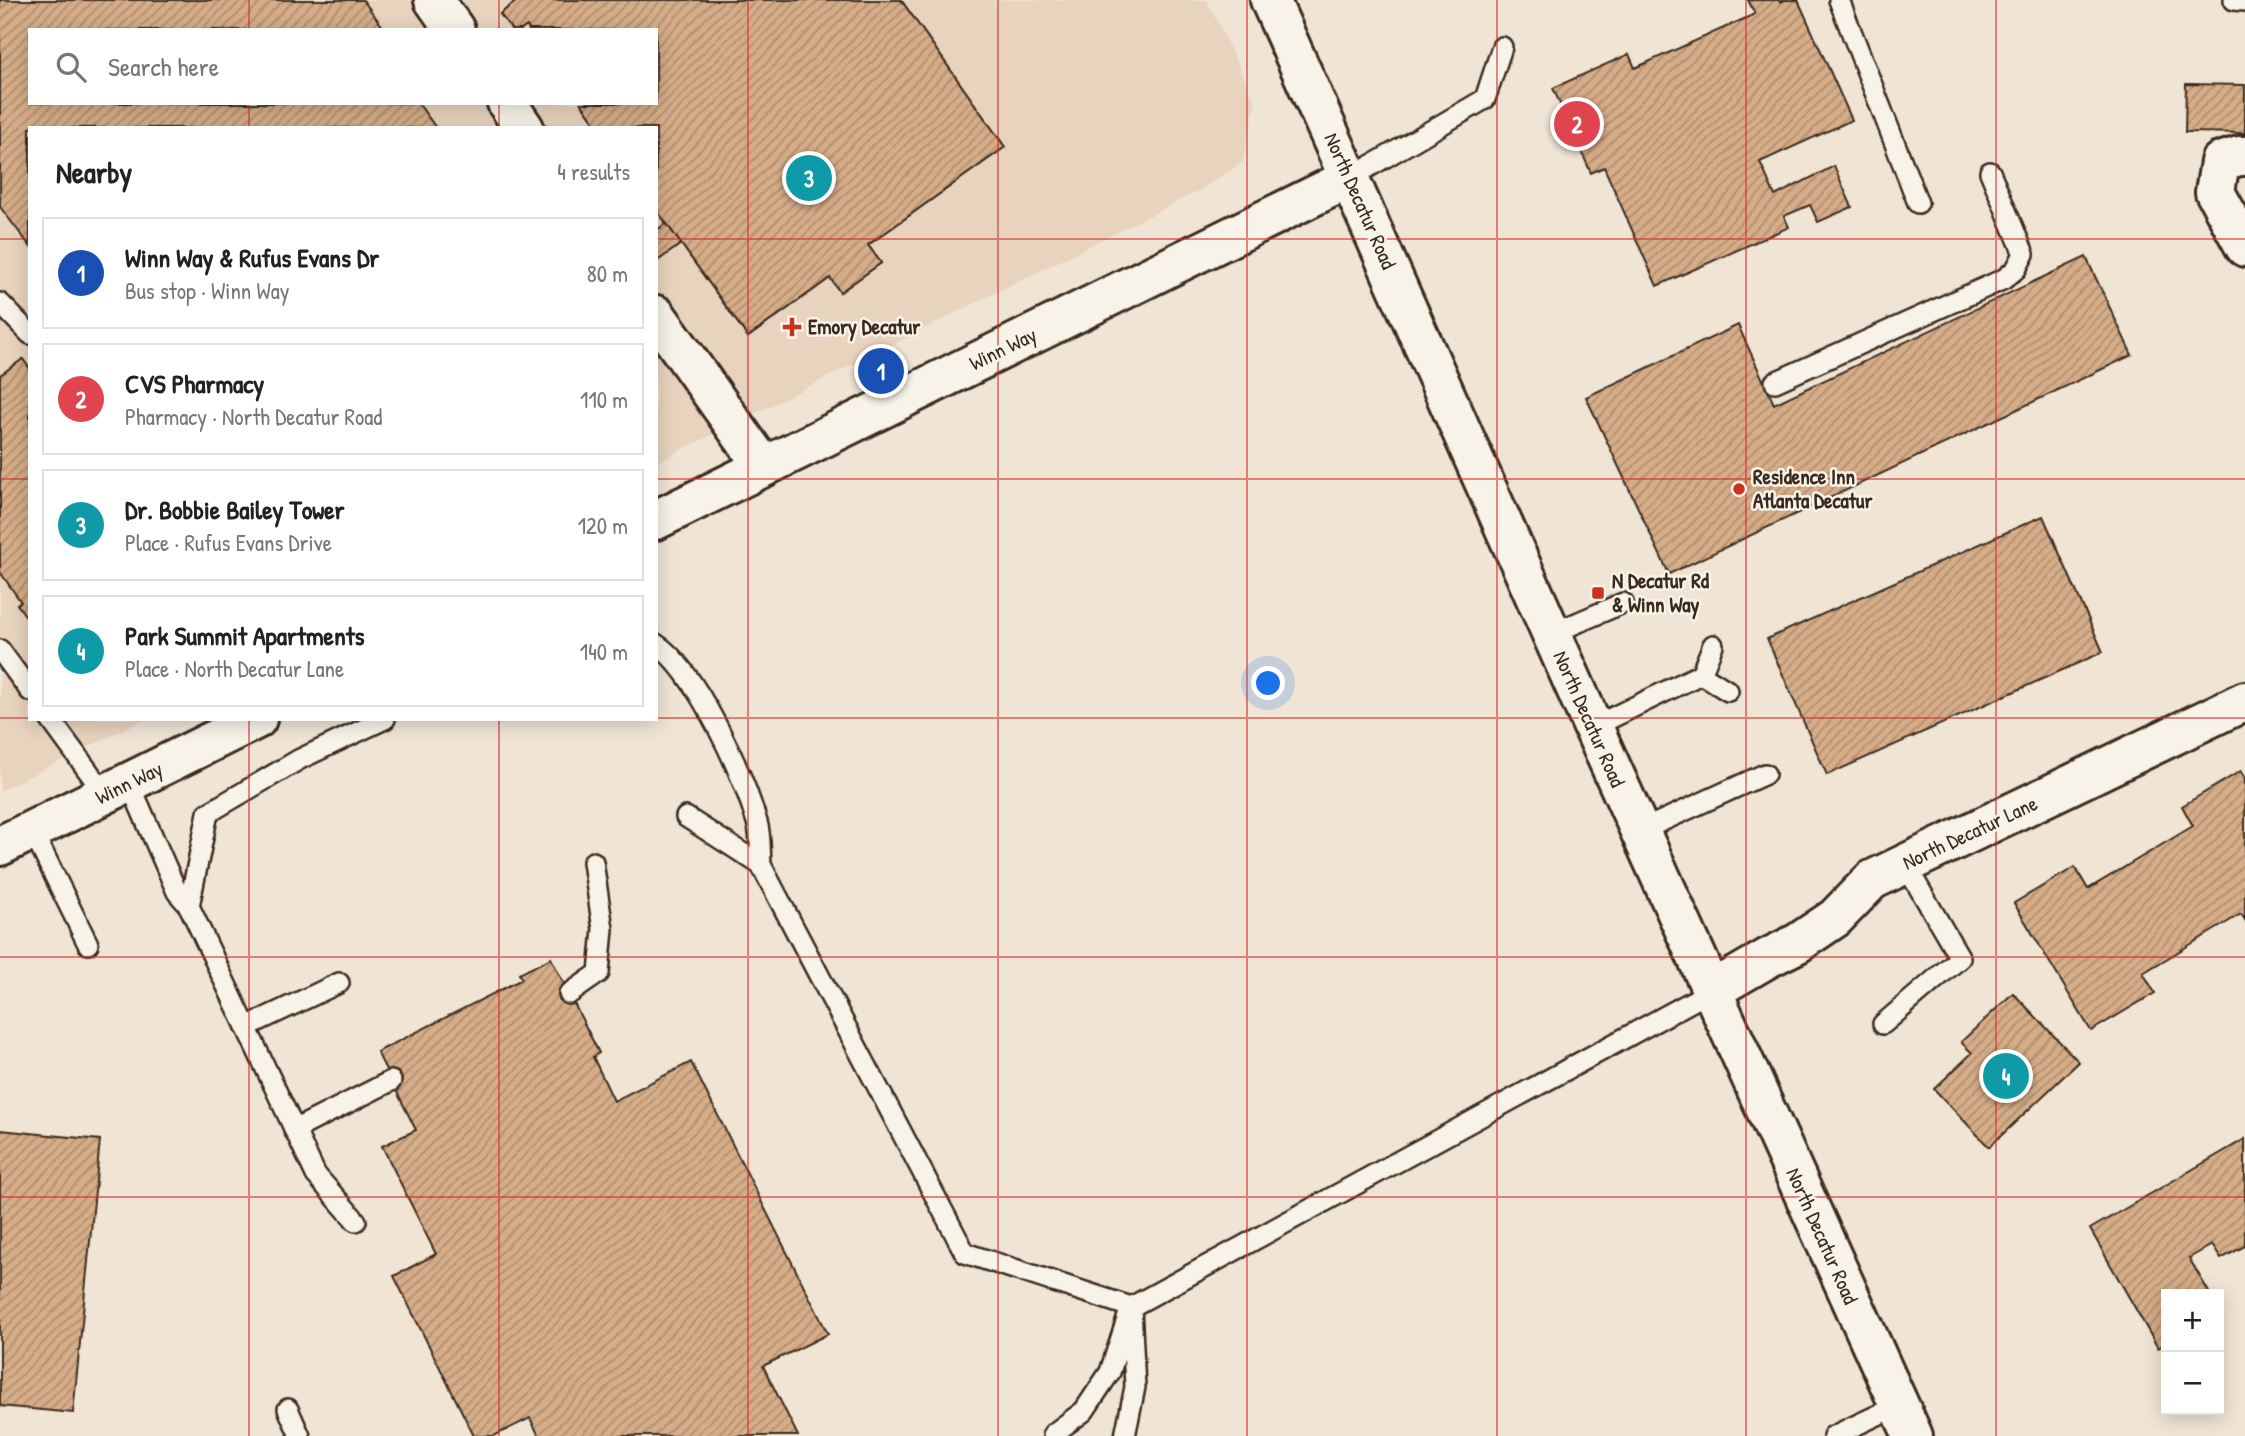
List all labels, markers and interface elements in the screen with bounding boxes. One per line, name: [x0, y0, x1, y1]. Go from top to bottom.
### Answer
search box: [28, 28, 658, 105]
icon: search: [52, 48, 90, 86]
text: Search here: [108, 49, 219, 84]
pin: 2: [1554, 98, 1600, 150]
street label: North Decatur Road: [1317, 128, 1403, 274]
text: Nearby: [56, 152, 132, 192]
pin: 3: [786, 152, 832, 204]
text: 4 results: [557, 156, 630, 187]
text: Winn Way & Rufus Evans Dr: [125, 240, 379, 275]
text: 1: [77, 258, 85, 289]
text: 80 m: [587, 258, 628, 289]
text: Bus stop · Winn Way: [125, 275, 289, 306]
place label: Emory Decatur: [808, 312, 921, 342]
marker: Emory Decatur: [782, 317, 802, 337]
street label: Winn Way: [964, 320, 1041, 377]
pin: 1: [858, 345, 904, 397]
text: CVS Pharmacy: [125, 366, 264, 401]
text: 2: [76, 384, 86, 415]
text: 110 m: [580, 384, 628, 415]
text: Pharmacy · North Decatur Road: [125, 401, 382, 432]
place label: Residence Inn Atlanta Decatur: [1753, 462, 1873, 515]
marker: Residence Inn Atlanta Decatur: [1731, 481, 1747, 497]
text: Dr. Bobbie Bailey Tower: [125, 492, 345, 527]
text: 3: [76, 510, 86, 541]
text: 120 m: [578, 510, 628, 541]
text: Place · Rufus Evans Drive: [125, 527, 332, 558]
place label: N Decatur Rd & Winn Way: [1612, 566, 1710, 620]
marker: N Decatur Rd & Winn Way: [1590, 585, 1606, 601]
text: Park Summit Apartments: [125, 618, 365, 653]
text: 4: [77, 636, 85, 667]
text: 140 m: [580, 636, 628, 667]
street label: North Decatur Road: [1546, 646, 1632, 792]
text: Place · North Decatur Lane: [125, 653, 344, 684]
your location: [1251, 666, 1285, 700]
street label: Winn Way: [90, 754, 167, 811]
street label: North Decatur Lane: [1898, 789, 2042, 876]
pin: 4: [1983, 1050, 2029, 1102]
street label: North Decatur Road: [1779, 1163, 1865, 1309]
map controls: [2161, 1289, 2224, 1415]
button: +: [2161, 1289, 2224, 1352]
button: −: [2161, 1352, 2224, 1415]

